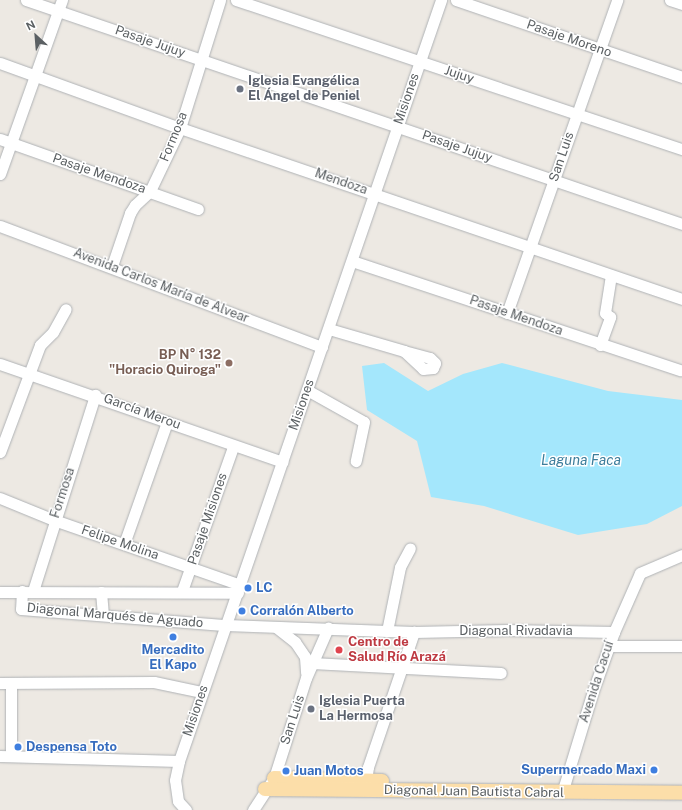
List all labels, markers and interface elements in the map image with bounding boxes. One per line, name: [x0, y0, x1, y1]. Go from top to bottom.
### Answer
north arrow: [16, 16, 56, 56]
street label: Pasaje Moreno: [524, 17, 614, 61]
text: N: [24, 18, 37, 32]
street label: Pasaje Jujuy: [113, 23, 187, 61]
street label: Jujuy: [442, 63, 476, 87]
street label: Misiones: [391, 71, 423, 127]
place label: Iglesia Evangélica El Ángel de Peniel: [248, 74, 360, 105]
marker: Iglesia Evangélica El Ángel de Peniel: [235, 84, 245, 94]
street label: Formosa: [157, 110, 191, 164]
street label: Pasaje Jujuy: [420, 128, 494, 166]
street label: San Luis: [546, 130, 578, 184]
street label: Pasaje Mendoza: [50, 151, 148, 197]
street label: Mendoza: [313, 166, 369, 198]
street label: Avenida Carlos María de Alvear: [71, 245, 251, 327]
street label: Pasaje Mendoza: [467, 293, 565, 339]
place label: BP N° 132 "Horacio Quiroga": [109, 348, 221, 379]
marker: BP N° 132 "Horacio Quiroga": [224, 358, 234, 368]
street label: Misiones: [286, 377, 318, 433]
street label: García Merou: [101, 391, 183, 433]
water label: Laguna Faca: [541, 452, 621, 468]
street label: Formosa: [48, 466, 78, 520]
street label: Pasaje Misiones: [185, 471, 231, 567]
street label: Felipe Molina: [79, 522, 161, 564]
place label: LC: [256, 580, 273, 596]
marker: LC: [243, 583, 253, 593]
street label: Diagonal Marqués de Aguado: [26, 600, 204, 632]
place label: Corralón Alberto: [250, 603, 354, 619]
marker: Corralón Alberto: [237, 606, 247, 616]
street label: Diagonal Rivadavia: [459, 623, 573, 639]
marker: Mercadito El Kapo: [168, 632, 178, 642]
place label: Centro de Salud Río Arazá: [348, 635, 446, 666]
street label: Avenida Cacuí: [576, 639, 618, 725]
place label: Mercadito El Kapo: [141, 643, 205, 674]
marker: Centro de Salud Río Arazá: [333, 644, 345, 656]
street label: Misiones: [180, 683, 212, 739]
street label: San Luis: [278, 693, 308, 747]
place label: Iglesia Puerta La Hermosa: [319, 694, 405, 725]
marker: Iglesia Puerta La Hermosa: [306, 704, 316, 714]
place label: Despensa Toto: [26, 739, 117, 755]
marker: Despensa Toto: [13, 742, 23, 752]
place label: Supermercado Maxi: [521, 762, 646, 778]
place label: Juan Motos: [294, 763, 363, 779]
marker: Supermercado Maxi: [649, 765, 659, 775]
marker: Juan Motos: [281, 766, 291, 776]
street label: Diagonal Juan Bautista Cabral: [384, 783, 564, 801]

